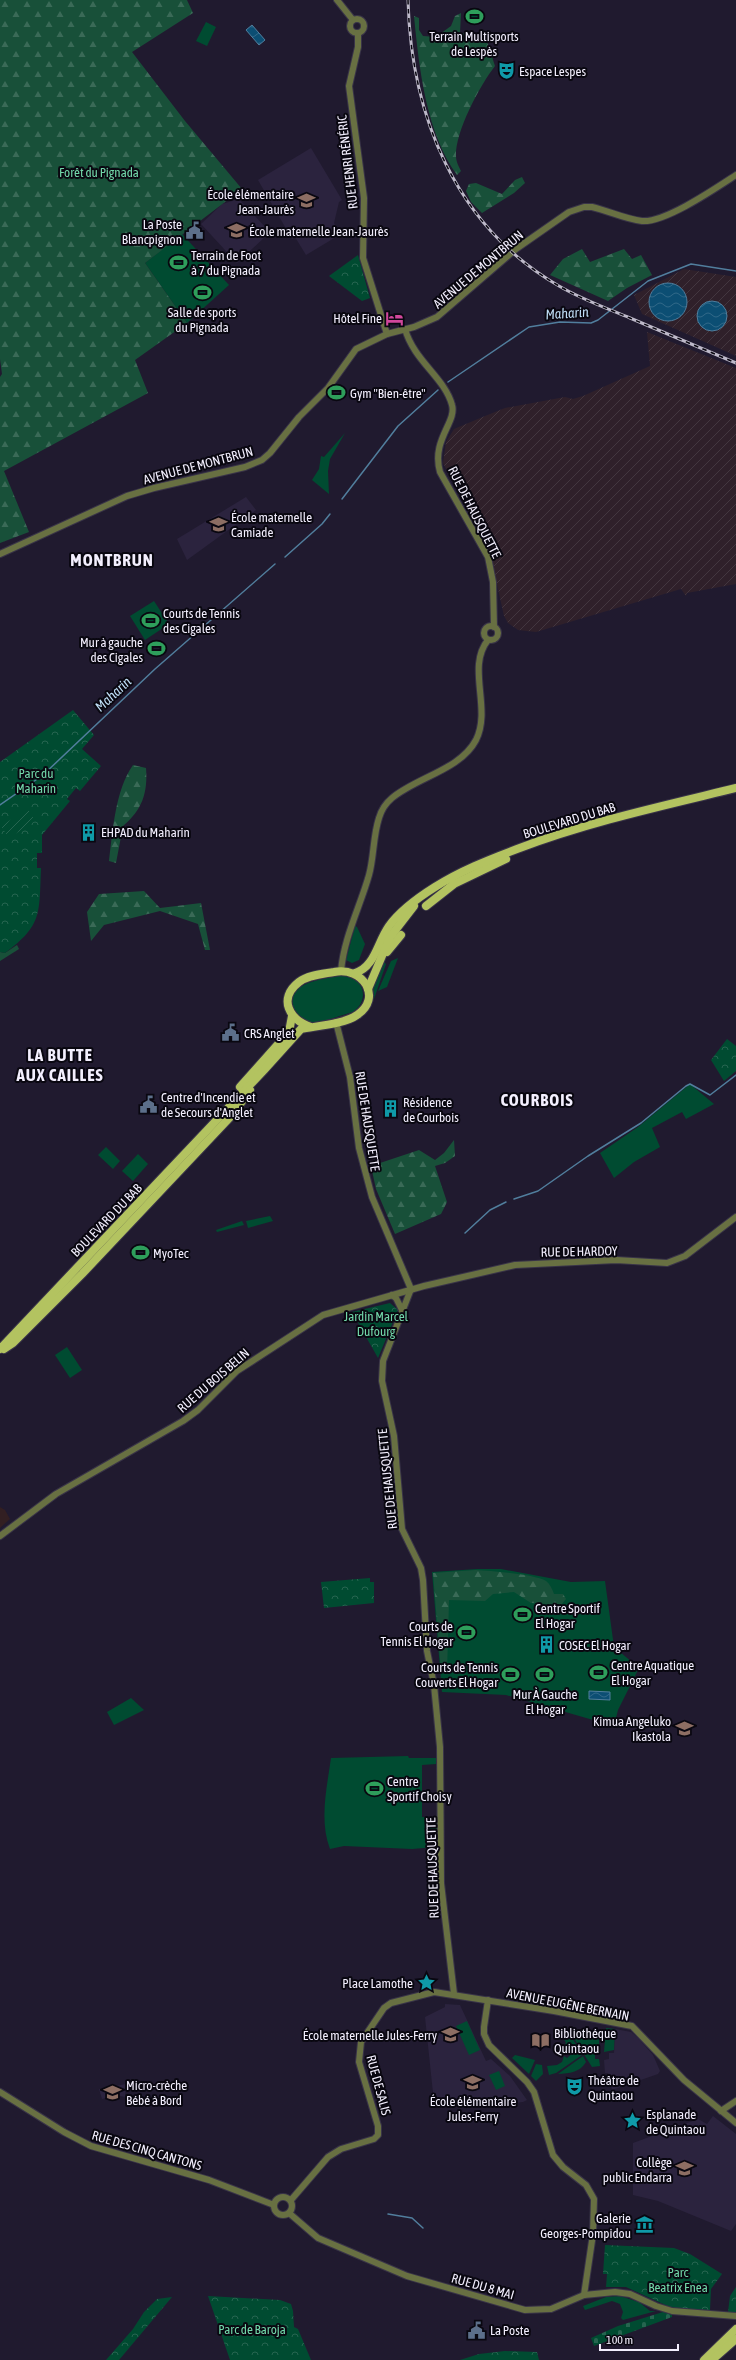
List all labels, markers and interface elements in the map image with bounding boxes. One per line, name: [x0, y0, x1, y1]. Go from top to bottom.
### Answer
sports icon: Terrain Multisports de Lespès: [464, 7, 484, 27]
place label: Terrain Multisports de Lespès: [429, 29, 519, 59]
theatre icon: Espace Lespes: [496, 61, 516, 81]
place label: Espace Lespes: [519, 64, 586, 79]
street label: RUE HENRI RÉNÉRIC: [334, 114, 361, 210]
park label: Forêt du Pignada: [59, 165, 139, 180]
place label: École élémentaire Jean-Jaurès: [207, 187, 294, 217]
school or university icon: École élémentaire Jean-Jaurès: [297, 191, 317, 211]
place label: La Poste Blancpignon: [122, 217, 182, 247]
public building icon: La Poste Blancpignon: [185, 221, 205, 241]
school or university icon: École maternelle Jean-Jaurès: [226, 221, 246, 241]
place label: École maternelle Jean-Jaurès: [249, 224, 389, 239]
street label: AVENUE DE MONTBRUN: [430, 227, 526, 311]
place label: Terrain de Foot à 7 du Pignada: [191, 248, 261, 278]
sports icon: Terrain de Foot à 7 du Pignada: [168, 252, 188, 272]
sports icon: Salle de sports du Pignada: [192, 283, 212, 303]
water label: Maharin: [545, 303, 589, 322]
place label: Salle de sports du Pignada: [168, 305, 237, 335]
hotel icon: Hôtel Fine: [385, 308, 405, 328]
place label: Hôtel Fine: [333, 311, 382, 326]
sports icon: Gym "Bien-être": [327, 383, 347, 403]
place label: Gym "Bien-être": [350, 386, 425, 401]
street label: AVENUE DE MONTBRUN: [142, 444, 255, 487]
street label: RUE DE HAUSQUETTE: [445, 464, 504, 561]
place label: École maternelle Camiade: [231, 510, 312, 540]
school or university icon: École maternelle Camiade: [208, 514, 228, 534]
district label: MONTBRUN: [70, 550, 154, 570]
place label: Courts de Tennis des Cigales: [163, 606, 240, 636]
sports icon: Courts de Tennis des Cigales: [140, 610, 160, 630]
place label: Mur à gauche des Cigales: [80, 635, 143, 665]
sports icon: Mur à gauche des Cigales: [146, 639, 166, 659]
water label: Maharin: [92, 673, 134, 715]
park label: Parc du Maharin: [16, 766, 56, 796]
street label: BOULEVARD DU BAB: [521, 799, 618, 842]
building icon: EHPAD du Maharin: [78, 822, 98, 842]
place label: EHPAD du Maharin: [101, 825, 190, 840]
public building icon: CRS Anglet: [221, 1023, 241, 1043]
place label: CRS Anglet: [244, 1026, 295, 1041]
district label: LA BUTTE AUX CAILLES: [15, 1045, 104, 1085]
street label: RUE DE HAUSQUETTE: [352, 1070, 383, 1173]
place label: Centre d'Incendie et de Secours d'Anglet: [161, 1090, 256, 1120]
district label: COURBOIS: [500, 1090, 574, 1110]
public building icon: Centre d'Incendie et de Secours d'Anglet: [138, 1094, 158, 1114]
place label: Résidence de Courbois: [403, 1095, 459, 1125]
building icon: Résidence de Courbois: [380, 1099, 400, 1119]
street label: BOULEVARD DU BAB: [68, 1180, 145, 1260]
sports icon: MyoTec: [130, 1243, 150, 1263]
street label: RUE DE HARDOY: [540, 1243, 618, 1260]
place label: MyoTec: [153, 1246, 189, 1261]
park label: Jardin Marcel Dufourg: [344, 1309, 409, 1339]
street label: RUE DU BOIS BELIN: [174, 1345, 252, 1416]
street label: RUE DE HAUSQUETTE: [375, 1428, 400, 1530]
place label: Centre Sportif El Hogar: [535, 1601, 600, 1631]
sports icon: Centre Sportif El Hogar: [512, 1605, 532, 1625]
place label: Courts de Tennis El Hogar: [381, 1619, 453, 1649]
sports icon: Courts de Tennis El Hogar: [456, 1623, 476, 1643]
building icon: COSEC El Hogar: [536, 1635, 556, 1655]
place label: COSEC El Hogar: [559, 1638, 631, 1653]
place label: Centre Aquatique El Hogar: [611, 1658, 694, 1688]
place label: Courts de Tennis Couverts El Hogar: [415, 1660, 498, 1690]
sports icon: Centre Aquatique El Hogar: [588, 1662, 608, 1682]
sports icon: Courts de Tennis Couverts El Hogar: [501, 1664, 521, 1684]
sports icon: Mur À Gauche El Hogar: [535, 1665, 555, 1685]
place label: Mur À Gauche El Hogar: [513, 1687, 578, 1717]
place label: Kimua Angeluko Ikastola: [593, 1714, 671, 1744]
school or university icon: Kimua Angeluko Ikastola: [674, 1718, 694, 1738]
place label: Centre Sportif Choisy: [387, 1774, 452, 1804]
sports icon: Centre Sportif Choisy: [364, 1778, 384, 1798]
street label: RUE DE HAUSQUETTE: [423, 1817, 442, 1919]
place icon: Place Lamothe: [416, 1973, 436, 1993]
place label: Place Lamothe: [342, 1976, 413, 1991]
street label: AVENUE EUGÈNE BERNAIN: [505, 1985, 630, 2024]
school or university icon: École maternelle Jules-Ferry: [440, 2025, 460, 2045]
place label: Bibliothéque Quintaou: [554, 2026, 616, 2056]
place label: École maternelle Jules-Ferry: [303, 2028, 438, 2043]
library icon: Bibliothéque Quintaou: [531, 2030, 551, 2050]
street label: RUE DE SALIS: [363, 2053, 394, 2117]
school or university icon: École élémentaire Jules-Ferry: [463, 2072, 483, 2092]
place label: Théâtre de Quintaou: [588, 2073, 639, 2103]
theatre icon: Théâtre de Quintaou: [565, 2077, 585, 2097]
place label: Micro-crèche Bébé à Bord: [126, 2078, 187, 2108]
school or university icon: Micro-crèche Bébé à Bord: [103, 2082, 123, 2102]
place label: École élémentaire Jules-Ferry: [430, 2094, 516, 2124]
place label: Esplanade de Quintaou: [646, 2107, 705, 2137]
place icon: Esplanade de Quintaou: [623, 2111, 643, 2131]
street label: RUE DES CINQ CANTONS: [90, 2128, 204, 2174]
place label: Collège public Endarra: [603, 2155, 672, 2185]
school or university icon: Collège public Endarra: [675, 2159, 695, 2179]
place label: Galerie Georges-Pompidou: [540, 2211, 631, 2241]
museum icon: Galerie Georges-Pompidou: [634, 2215, 654, 2235]
park label: Parc Beatrix Enea: [648, 2265, 708, 2295]
street label: RUE DU 8 MAI: [450, 2270, 516, 2303]
public building icon: La Poste: [467, 2320, 487, 2340]
park label: Parc de Baroja: [218, 2322, 286, 2337]
place label: La Poste: [490, 2323, 529, 2338]
scale bar: [600, 2326, 678, 2352]
text: 100 m: [606, 2333, 633, 2347]

